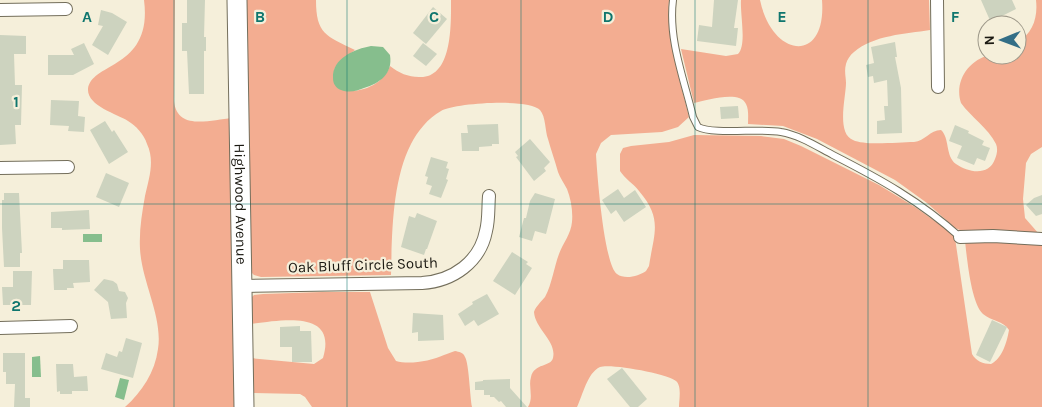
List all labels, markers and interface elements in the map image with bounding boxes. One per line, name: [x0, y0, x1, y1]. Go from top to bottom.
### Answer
text: A: [82, 7, 92, 26]
text: B: [255, 7, 265, 26]
text: C: [429, 7, 439, 26]
text: D: [603, 7, 614, 26]
text: E: [777, 7, 787, 26]
text: F: [951, 7, 960, 26]
north arrow: [977, 15, 1027, 65]
text: N: [981, 35, 998, 45]
text: 1: [13, 92, 19, 111]
street label: Highwood Avenue: [230, 143, 251, 265]
street label: Oak Bluff Circle South: [288, 253, 438, 277]
text: 2: [11, 296, 21, 315]

